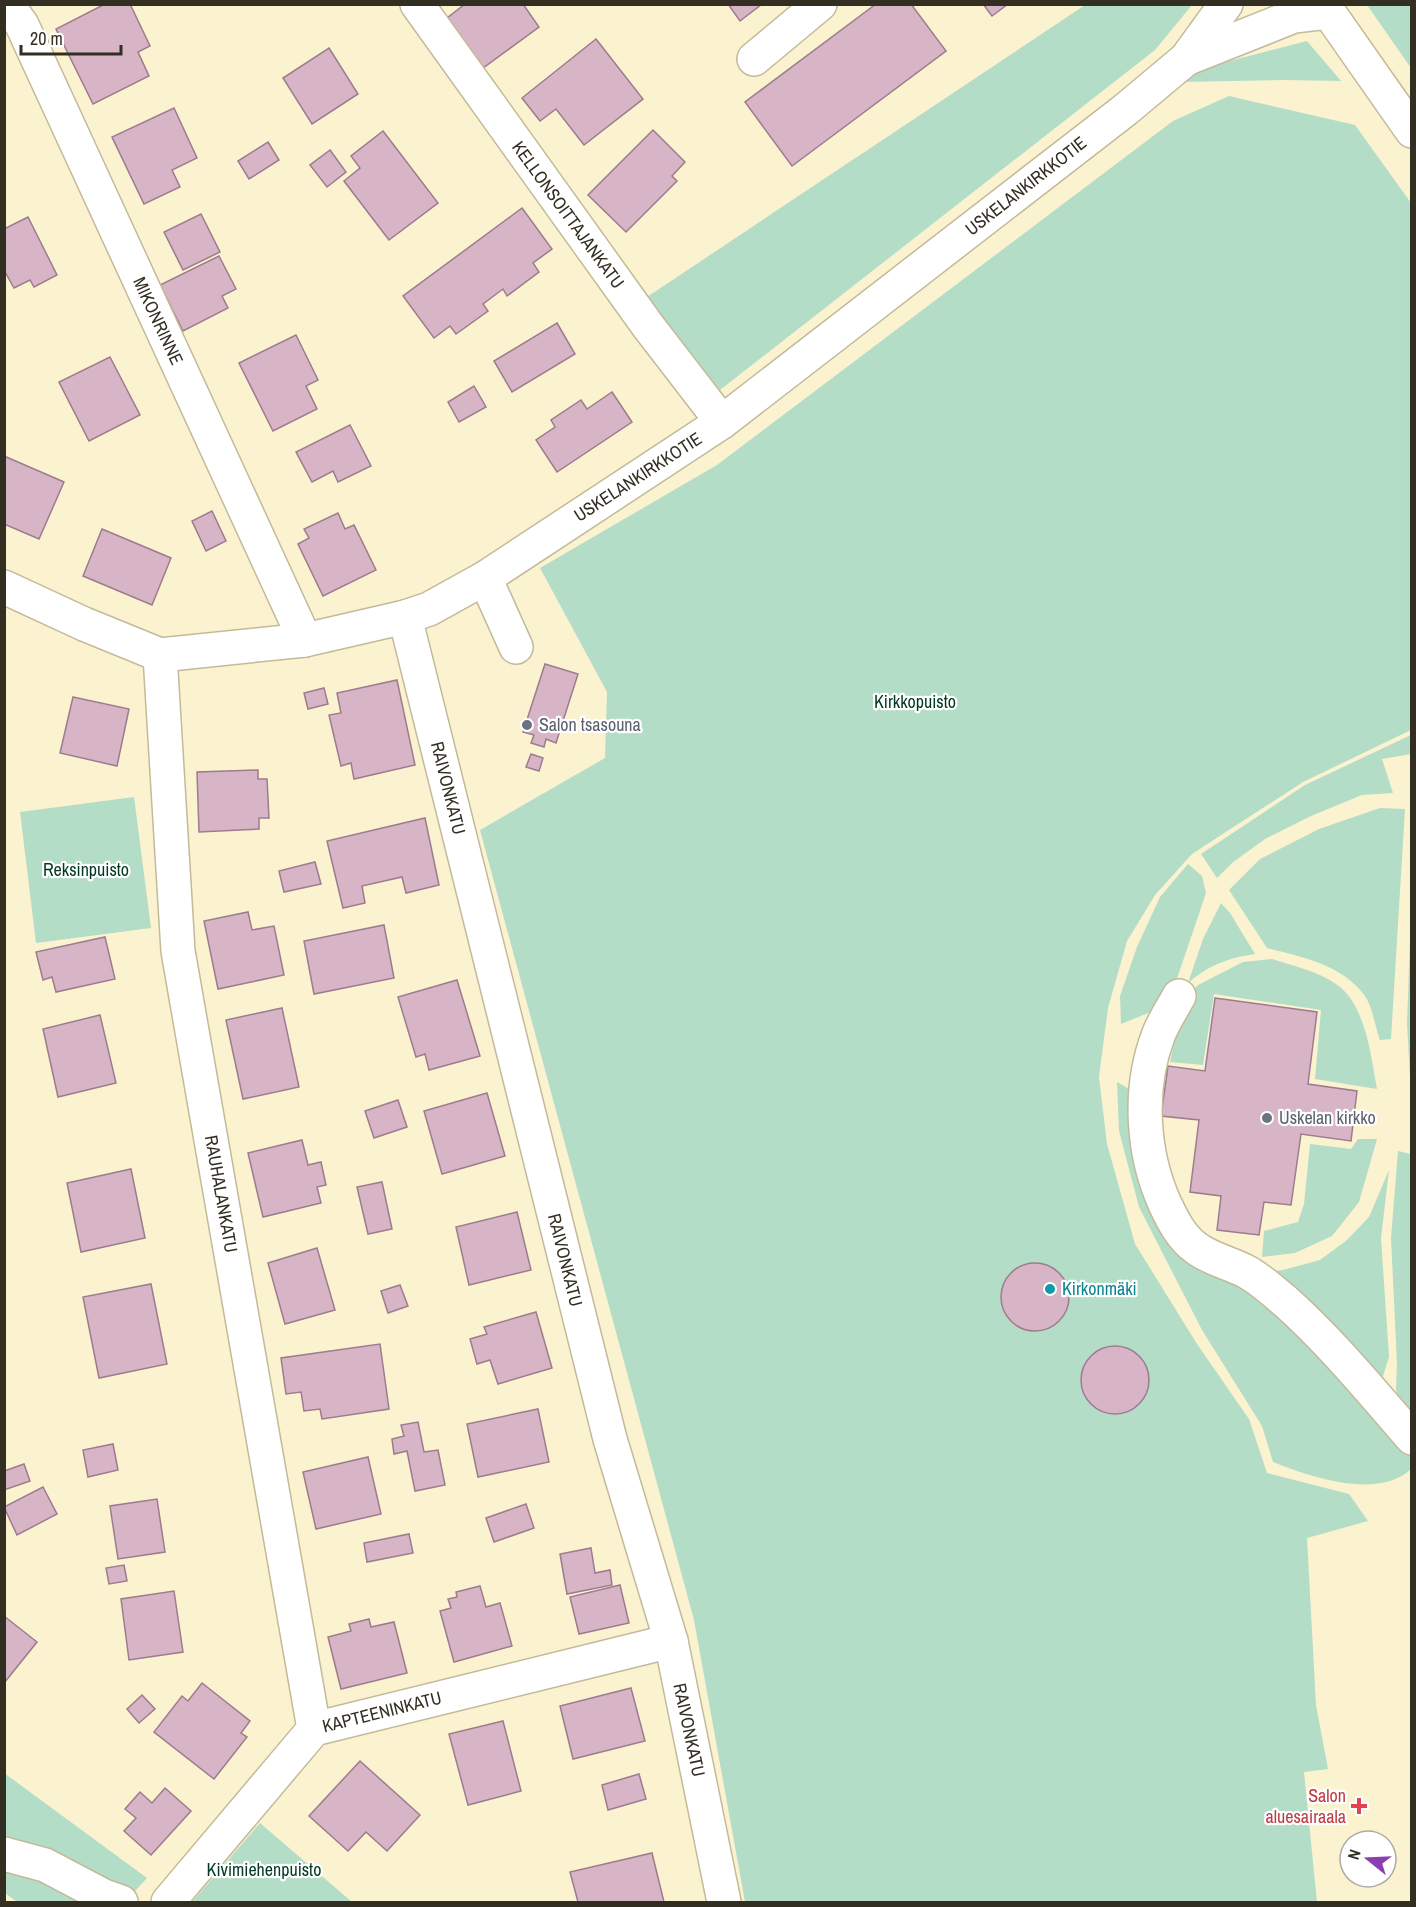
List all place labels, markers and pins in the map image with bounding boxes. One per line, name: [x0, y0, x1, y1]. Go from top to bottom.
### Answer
place label: Salon tsasouna: [539, 712, 641, 737]
marker: Salon tsasouna: [520, 718, 534, 732]
place label: Uskelan kirkko: [1279, 1105, 1376, 1130]
marker: Uskelan kirkko: [1260, 1111, 1274, 1125]
place label: Kirkonmäki: [1062, 1276, 1137, 1301]
marker: Kirkonmäki: [1043, 1282, 1057, 1296]
place label: Salon aluesairaala: [1266, 1783, 1346, 1829]
marker: Salon aluesairaala: [1350, 1797, 1368, 1815]

